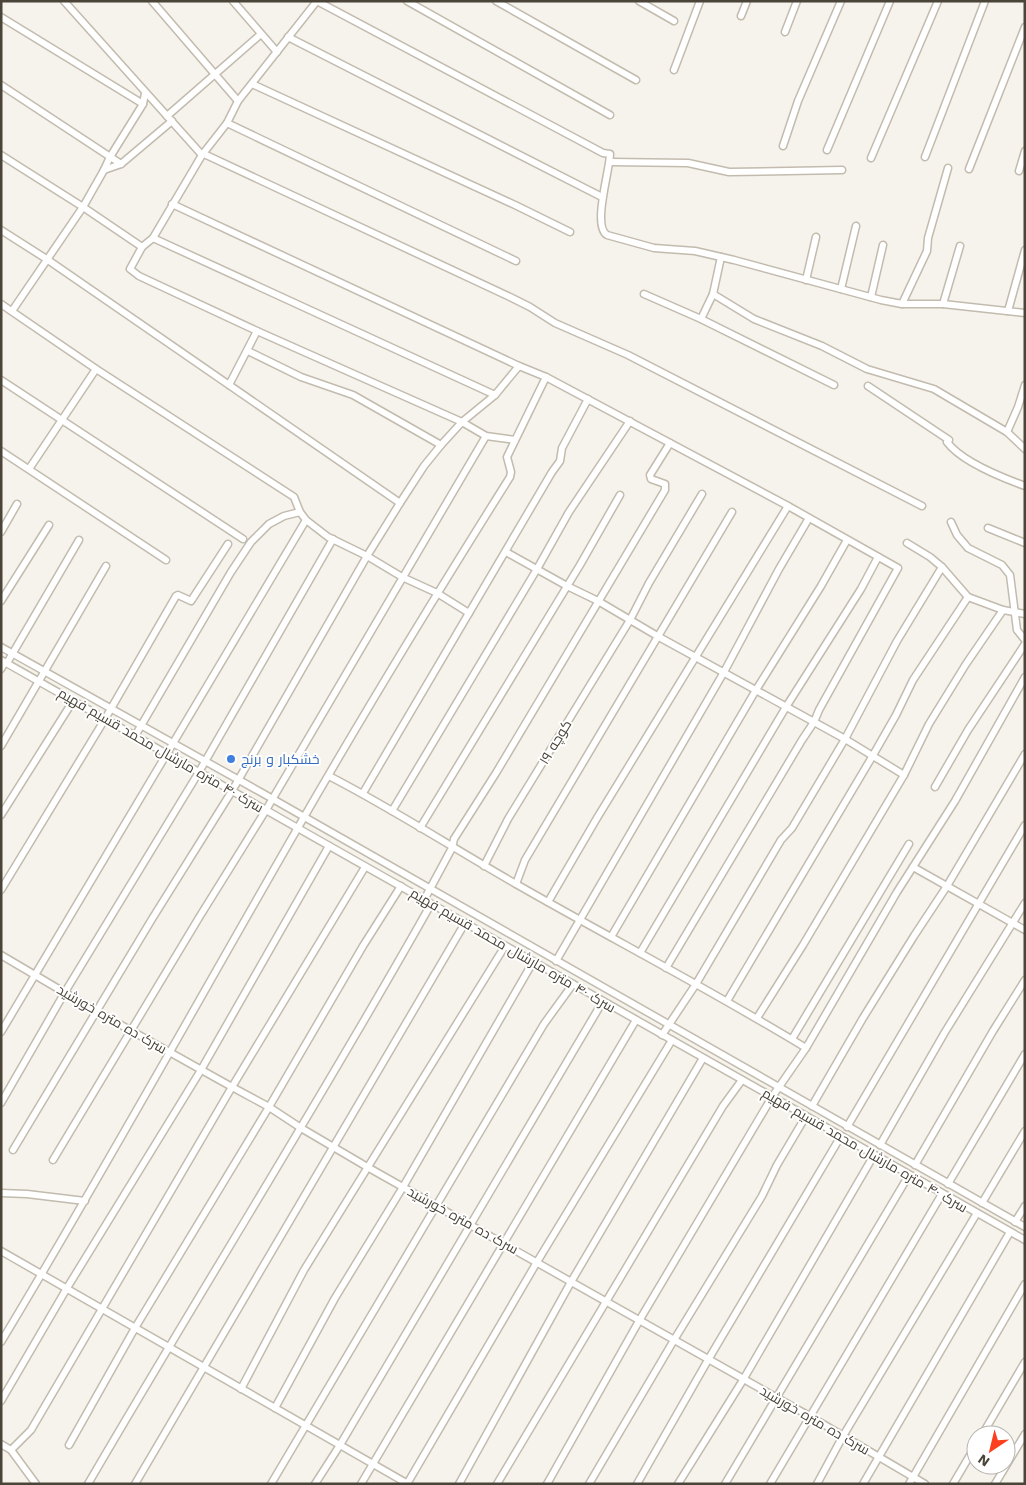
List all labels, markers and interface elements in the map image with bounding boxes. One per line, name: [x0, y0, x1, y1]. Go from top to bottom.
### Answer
street label: سرک ۴۰ متره مارشال محمد قسیم فهیم: [54, 684, 267, 817]
street label: کوچه ۱۹: [536, 717, 576, 768]
place label: خشکبار و برنج: [241, 751, 320, 768]
marker: خشکبار و برنج: [225, 753, 237, 765]
street label: سرک ۴۰ متره مارشال محمد قسیم فهیم: [406, 884, 619, 1017]
street label: سرک ده متره خورشید: [54, 981, 170, 1057]
street label: سرک ۴۰ متره مارشال محمد قسیم فهیم: [758, 1084, 971, 1217]
street label: سرک ده متره خورشید: [405, 1183, 521, 1257]
street label: سرک ده متره خورشید: [757, 1382, 873, 1458]
north arrow: [966, 1425, 1016, 1475]
text: N: [975, 1451, 992, 1470]

